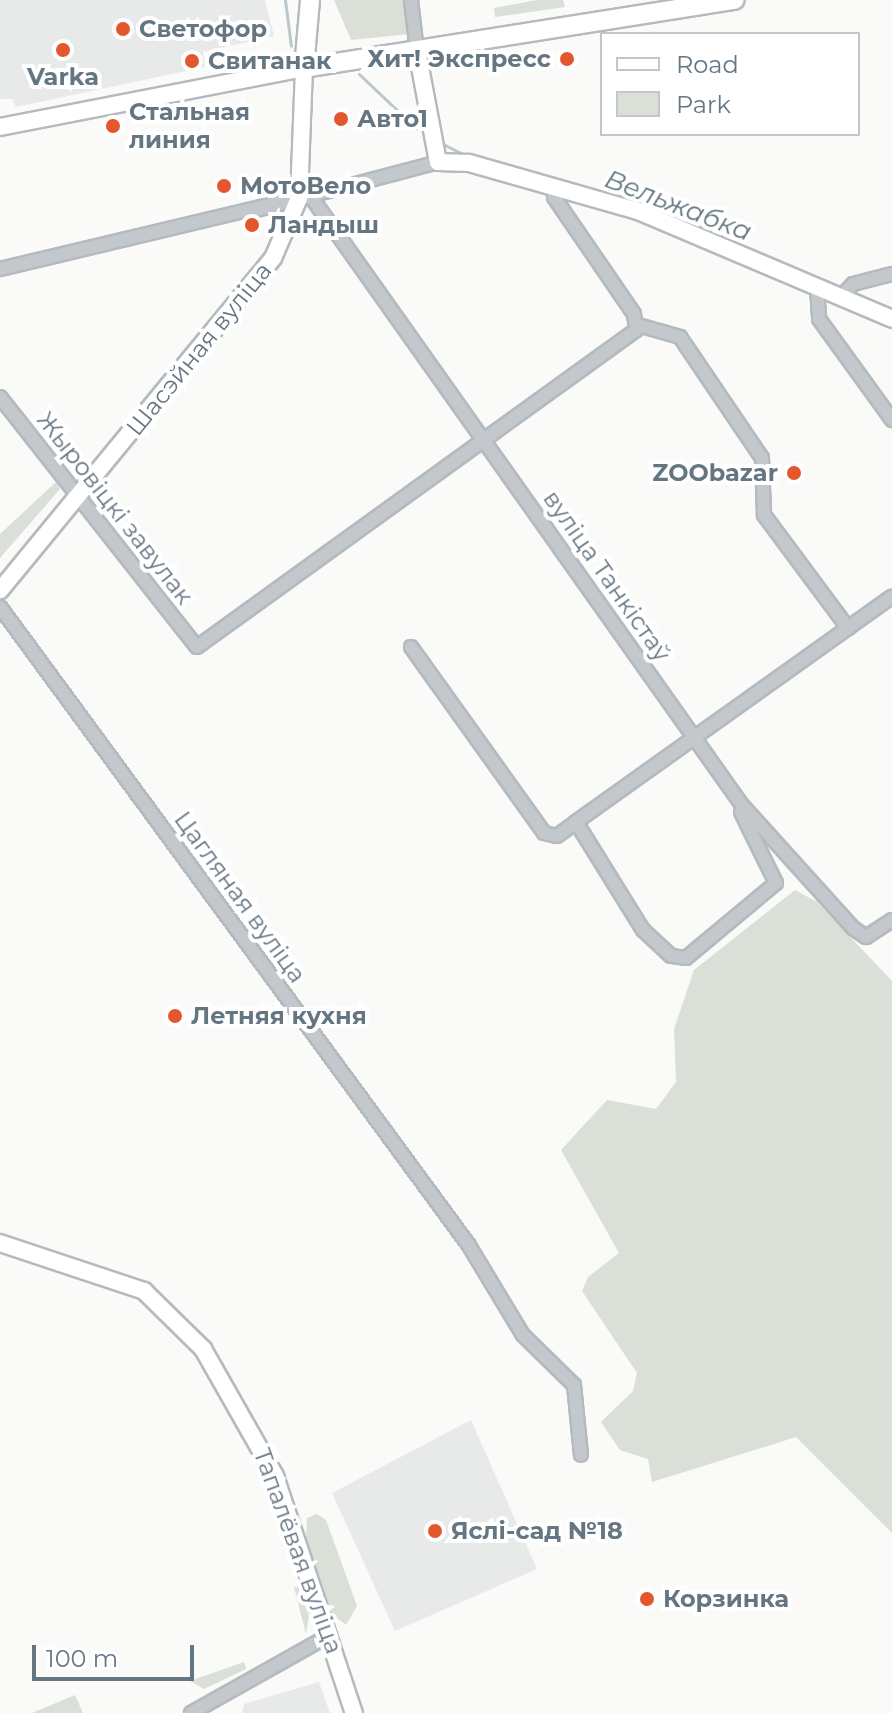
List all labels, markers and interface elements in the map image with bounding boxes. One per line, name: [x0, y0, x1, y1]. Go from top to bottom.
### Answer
place label: Светофор: [139, 15, 267, 43]
marker: Светофор: [114, 20, 132, 38]
legend: [600, 32, 860, 136]
marker: Varka: [54, 41, 72, 59]
place label: Хит! Экспресс: [367, 45, 551, 73]
place label: Свитанак: [208, 47, 331, 75]
marker: Хит! Экспресс: [558, 50, 576, 68]
text: Road: [676, 50, 739, 79]
marker: Свитанак: [183, 52, 201, 70]
place label: Varka: [27, 63, 99, 91]
text: Park: [676, 90, 731, 119]
place label: Стальная линия: [129, 98, 250, 154]
place label: Авто1: [357, 105, 428, 133]
marker: Авто1: [332, 110, 350, 128]
marker: Стальная линия: [104, 117, 122, 135]
water label: Вельжабка: [600, 164, 756, 248]
place label: МотоВело: [240, 172, 371, 200]
marker: МотоВело: [215, 177, 233, 195]
place label: Ландыш: [268, 211, 379, 239]
marker: Ландыш: [243, 216, 261, 234]
street label: Шасэйная вуліца: [120, 257, 278, 441]
street label: Жыровіцкі завулак: [31, 406, 199, 610]
place label: ZOObazar: [652, 459, 778, 487]
marker: ZOObazar: [785, 464, 803, 482]
street label: вуліца Танкістаў: [537, 485, 677, 667]
street label: Цагляная вуліца: [168, 806, 312, 988]
place label: Летняя кухня: [191, 1002, 367, 1030]
marker: Летняя кухня: [166, 1007, 184, 1025]
street label: Тапалёвая вуліца: [247, 1444, 349, 1658]
place label: Яслі-сад №18: [451, 1517, 623, 1545]
marker: Яслі-сад №18: [426, 1522, 444, 1540]
place label: Корзинка: [663, 1585, 789, 1613]
marker: Корзинка: [638, 1590, 656, 1608]
scale bar: [36, 1629, 198, 1679]
text: 100 m: [46, 1644, 118, 1673]

